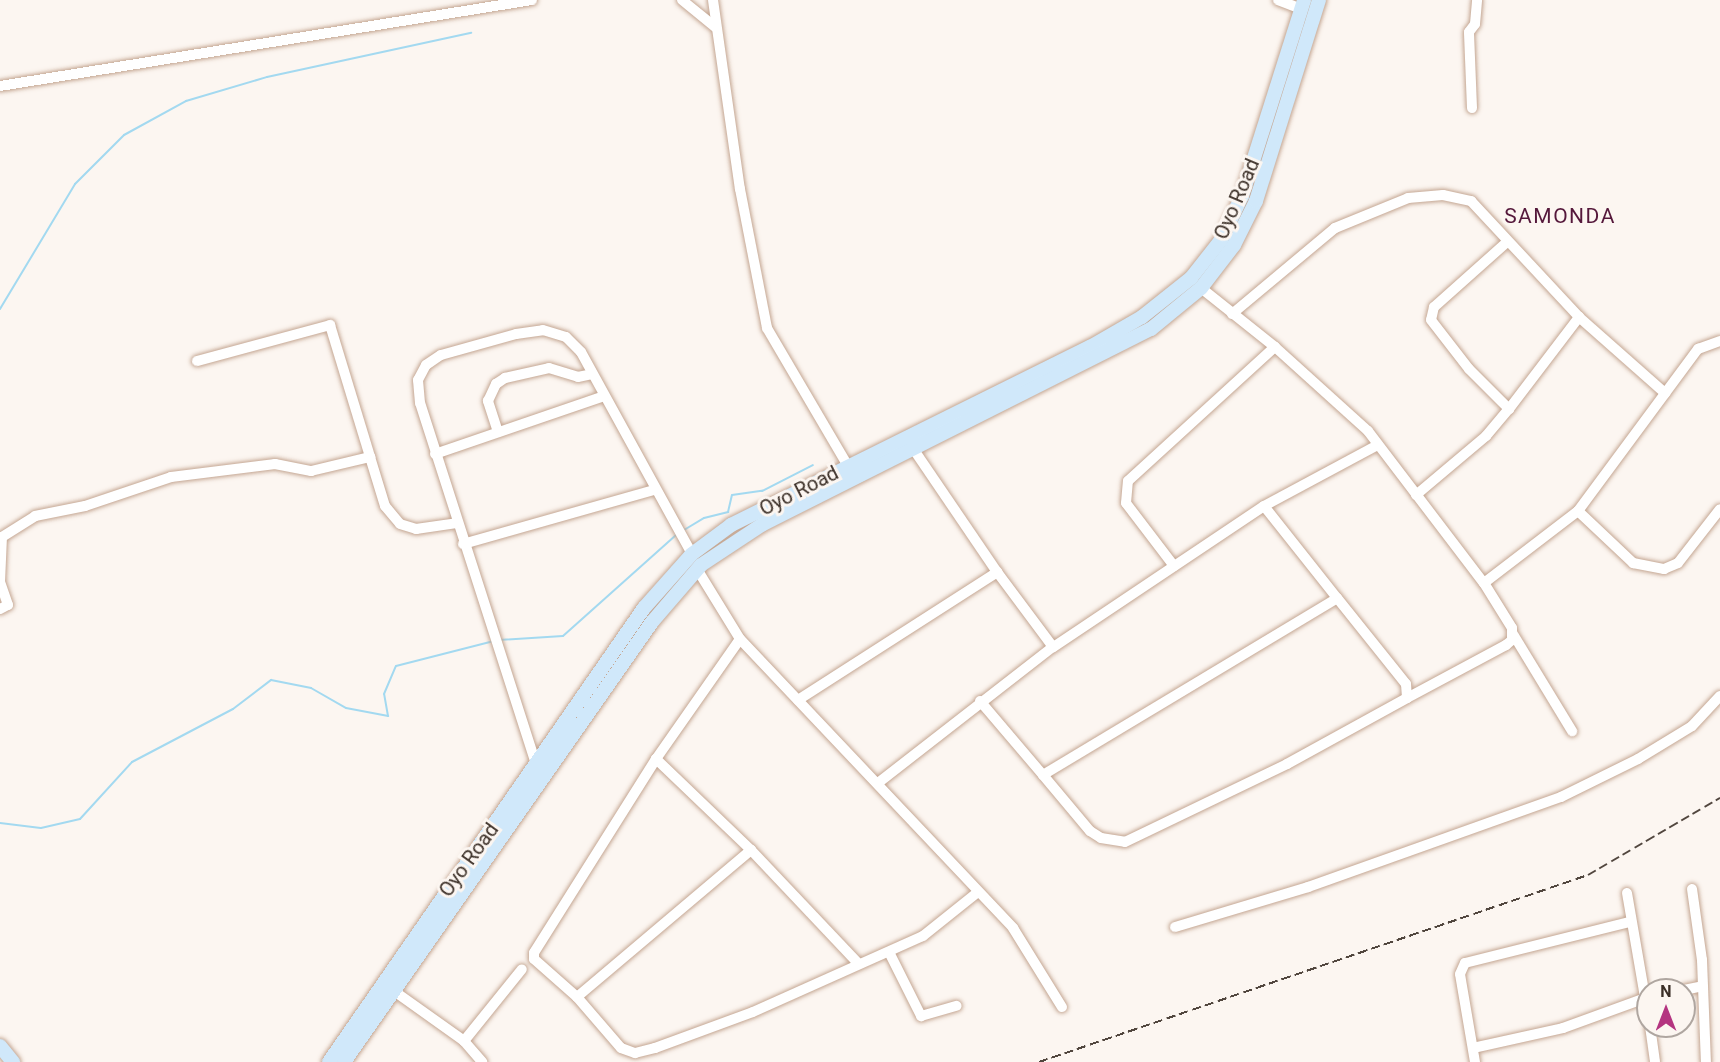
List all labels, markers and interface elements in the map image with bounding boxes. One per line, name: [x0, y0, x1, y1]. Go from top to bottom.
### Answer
street label: Oyo Road: [1209, 155, 1265, 243]
district label: SAMONDA: [1504, 203, 1616, 229]
street label: Oyo Road: [756, 461, 842, 521]
street label: Oyo Road: [434, 818, 504, 902]
north arrow: [1636, 978, 1696, 1038]
text: N: [1660, 982, 1672, 1001]

